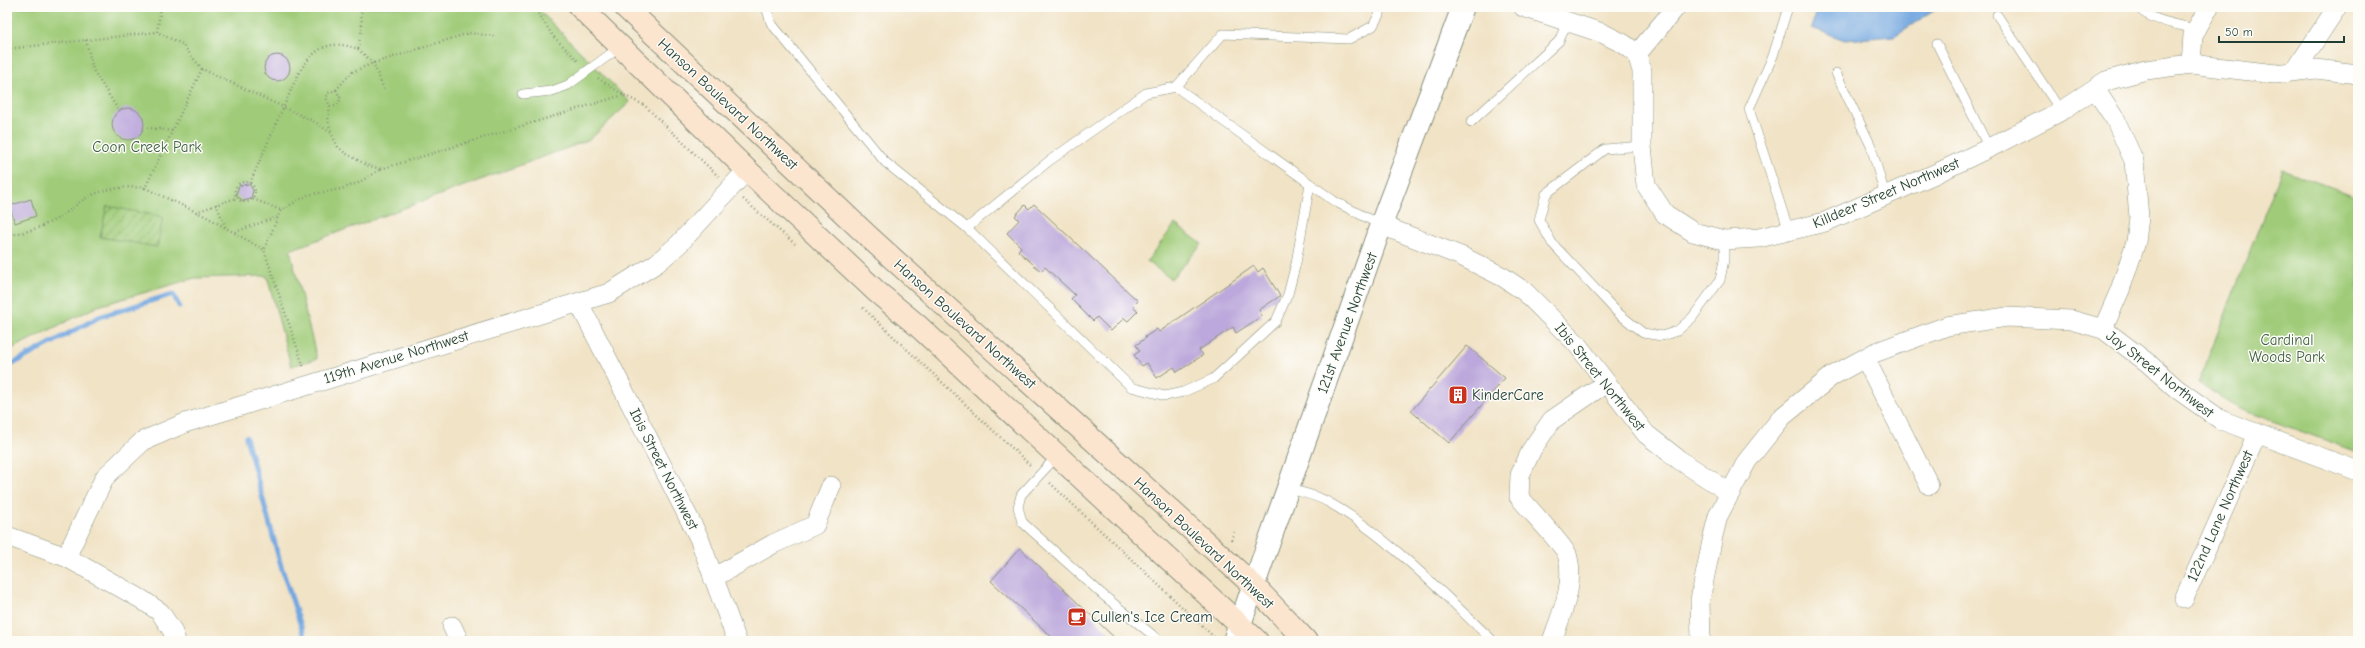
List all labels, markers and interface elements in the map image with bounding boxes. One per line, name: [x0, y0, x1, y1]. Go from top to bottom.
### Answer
scale bar: [2219, 18, 2344, 44]
text: 50 m: [2225, 25, 2253, 39]
street label: Hanson Boulevard Northwest: [654, 34, 802, 174]
park label: Coon Creek Park: [92, 138, 202, 156]
street label: Killdeer Street Northwest: [1810, 154, 1963, 232]
street label: 121st Avenue Northwest: [1313, 249, 1381, 396]
street label: Hanson Boulevard Northwest: [890, 255, 1040, 393]
street label: Ibis Street Northwest: [1551, 319, 1650, 435]
street label: 119th Avenue Northwest: [321, 326, 471, 388]
street label: Jay Street Northwest: [2103, 326, 2218, 422]
park label: Cardinal Woods Park: [2249, 331, 2326, 366]
building icon: KinderCare: [1447, 384, 1469, 406]
place label: KinderCare: [1472, 386, 1544, 404]
street label: Ibis Street Northwest: [626, 405, 703, 533]
street label: 122nd Lane Northwest: [2183, 447, 2257, 584]
street label: Hanson Boulevard Northwest: [1130, 473, 1278, 613]
cafe icon: Cullen's Ice Cream: [1066, 606, 1088, 628]
place label: Cullen's Ice Cream: [1091, 608, 1213, 626]

